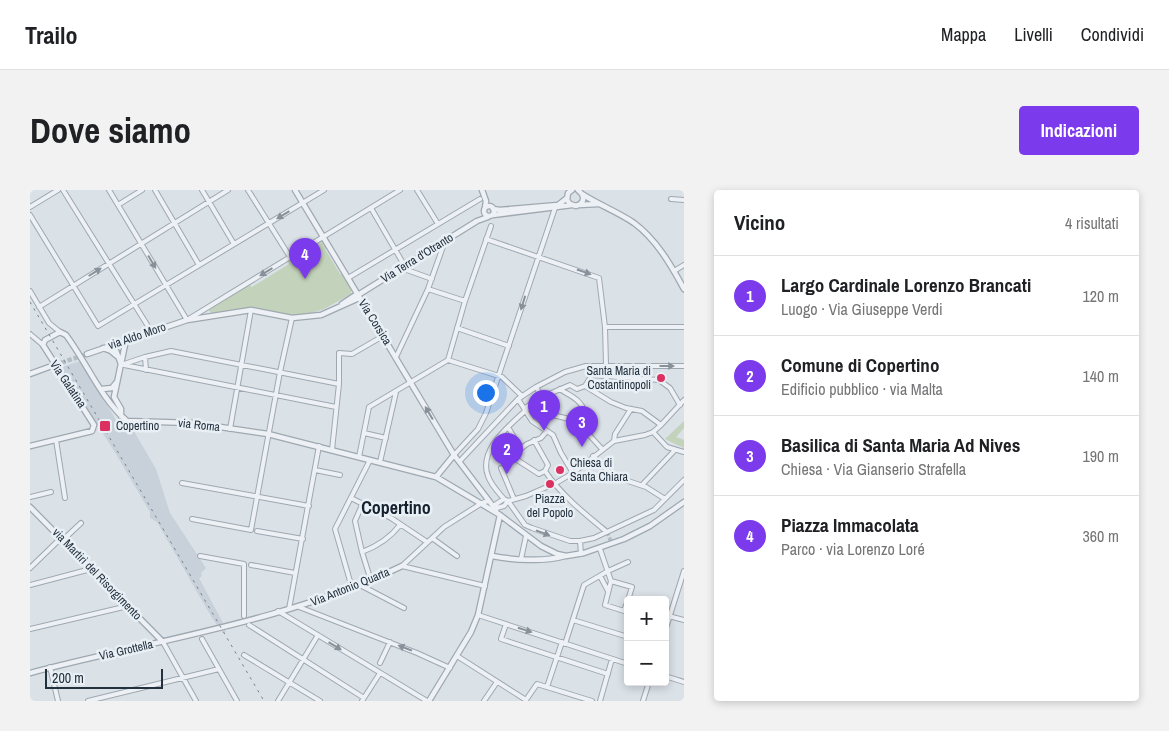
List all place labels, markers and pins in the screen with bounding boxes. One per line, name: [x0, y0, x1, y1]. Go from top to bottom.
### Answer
pin: 4: [289, 238, 321, 279]
place label: Santa Maria di Costantinopoli: [586, 363, 651, 393]
marker: Santa Maria di Costantinopoli: [655, 372, 667, 384]
pin: 1: [528, 390, 560, 431]
pin: 3: [566, 406, 598, 447]
place label: Copertino: [116, 418, 159, 434]
marker: Copertino: [98, 419, 112, 433]
pin: 2: [491, 433, 523, 474]
place label: Chiesa di Santa Chiara: [570, 455, 629, 485]
marker: Chiesa di Santa Chiara: [554, 464, 566, 476]
marker: Piazza del Popolo: [544, 478, 556, 490]
place label: Piazza del Popolo: [527, 491, 573, 521]

